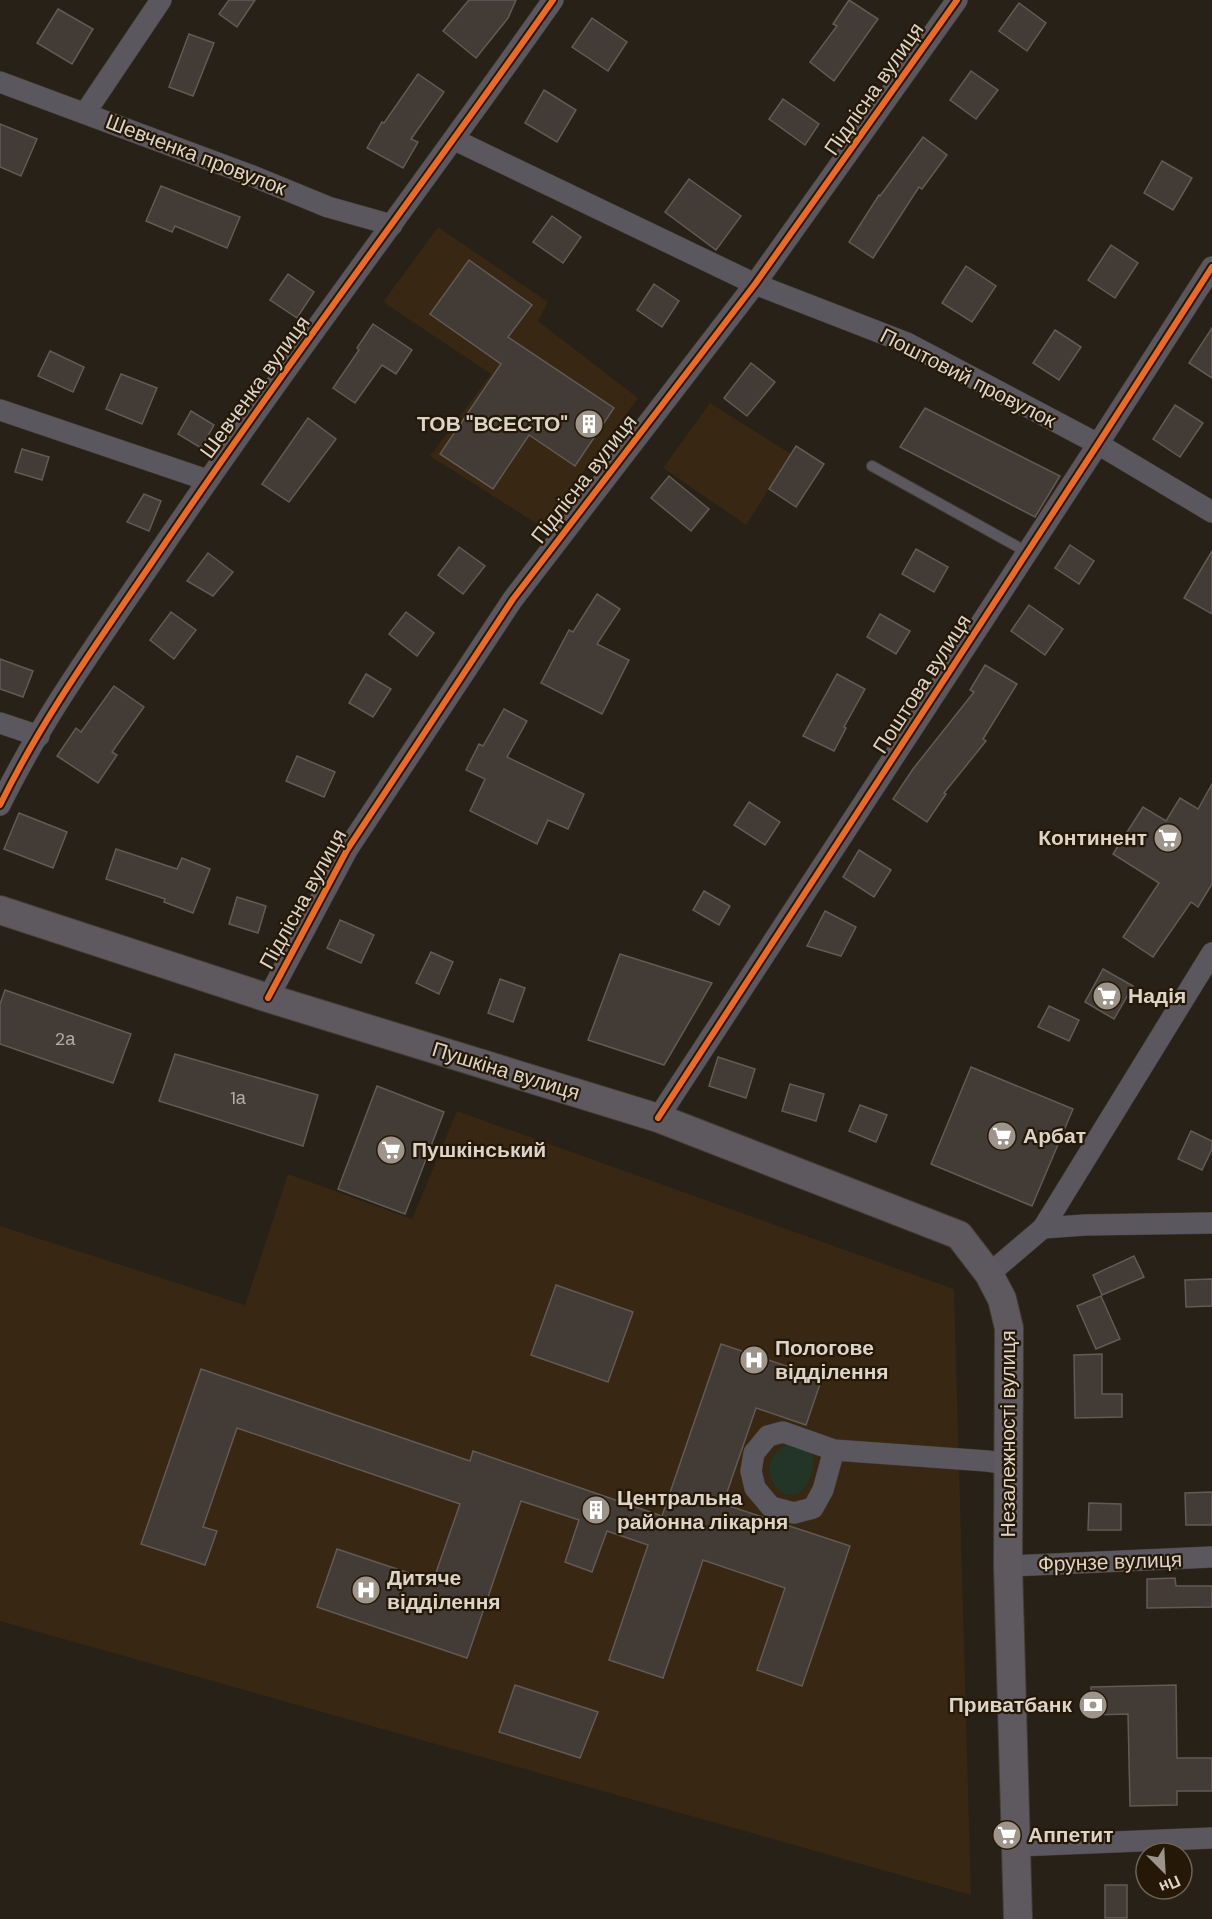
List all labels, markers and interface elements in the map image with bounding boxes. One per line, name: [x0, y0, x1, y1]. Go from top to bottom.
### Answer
street label: Підлісна вулиця: [818, 17, 930, 161]
street label: Шевченка провулок: [102, 108, 291, 203]
street label: Шевченка вулиця: [194, 310, 316, 464]
street label: Поштовий провулок: [875, 322, 1061, 435]
building icon: ТОВ "ВСЕСТО": [573, 408, 605, 440]
street label: Підлісна вулиця: [525, 409, 643, 549]
place label: ТОВ "ВСЕСТО": [417, 410, 568, 438]
street label: Поштова вулиця: [866, 609, 978, 759]
supermarket icon: Континент: [1152, 822, 1184, 854]
street label: Підлісна вулиця: [253, 824, 353, 974]
place label: Континент: [1038, 824, 1147, 852]
supermarket icon: Надiя: [1091, 980, 1123, 1012]
place label: Надiя: [1128, 982, 1186, 1010]
house number: 2а: [55, 1027, 76, 1051]
street label: Пушкіна вулиця: [429, 1035, 583, 1107]
house number: 1а: [230, 1086, 247, 1110]
supermarket icon: Арбат: [986, 1120, 1018, 1152]
place label: Арбат: [1023, 1122, 1086, 1150]
supermarket icon: Пушкінський: [375, 1134, 407, 1166]
place label: Пушкінський: [412, 1136, 546, 1164]
street label: Незалежності вулиця: [994, 1330, 1022, 1538]
place label: Пологове відділення: [775, 1334, 889, 1386]
hospital icon: Пологове відділення: [738, 1344, 770, 1376]
place label: Центральна районна лікарня: [617, 1484, 788, 1536]
building icon: Центральна районна лікарня: [580, 1494, 612, 1526]
street label: Фрунзе вулиця: [1037, 1545, 1183, 1579]
place label: Дитяче відділення: [387, 1564, 501, 1616]
hospital icon: Дитяче відділення: [350, 1574, 382, 1606]
bank icon: Приватбанк: [1077, 1689, 1109, 1721]
place label: Приватбанк: [949, 1691, 1072, 1719]
supermarket icon: Аппетит: [991, 1819, 1023, 1851]
place label: Аппетит: [1028, 1821, 1113, 1849]
north arrow: [1134, 1841, 1194, 1901]
text: Пн: [1156, 1870, 1184, 1898]

